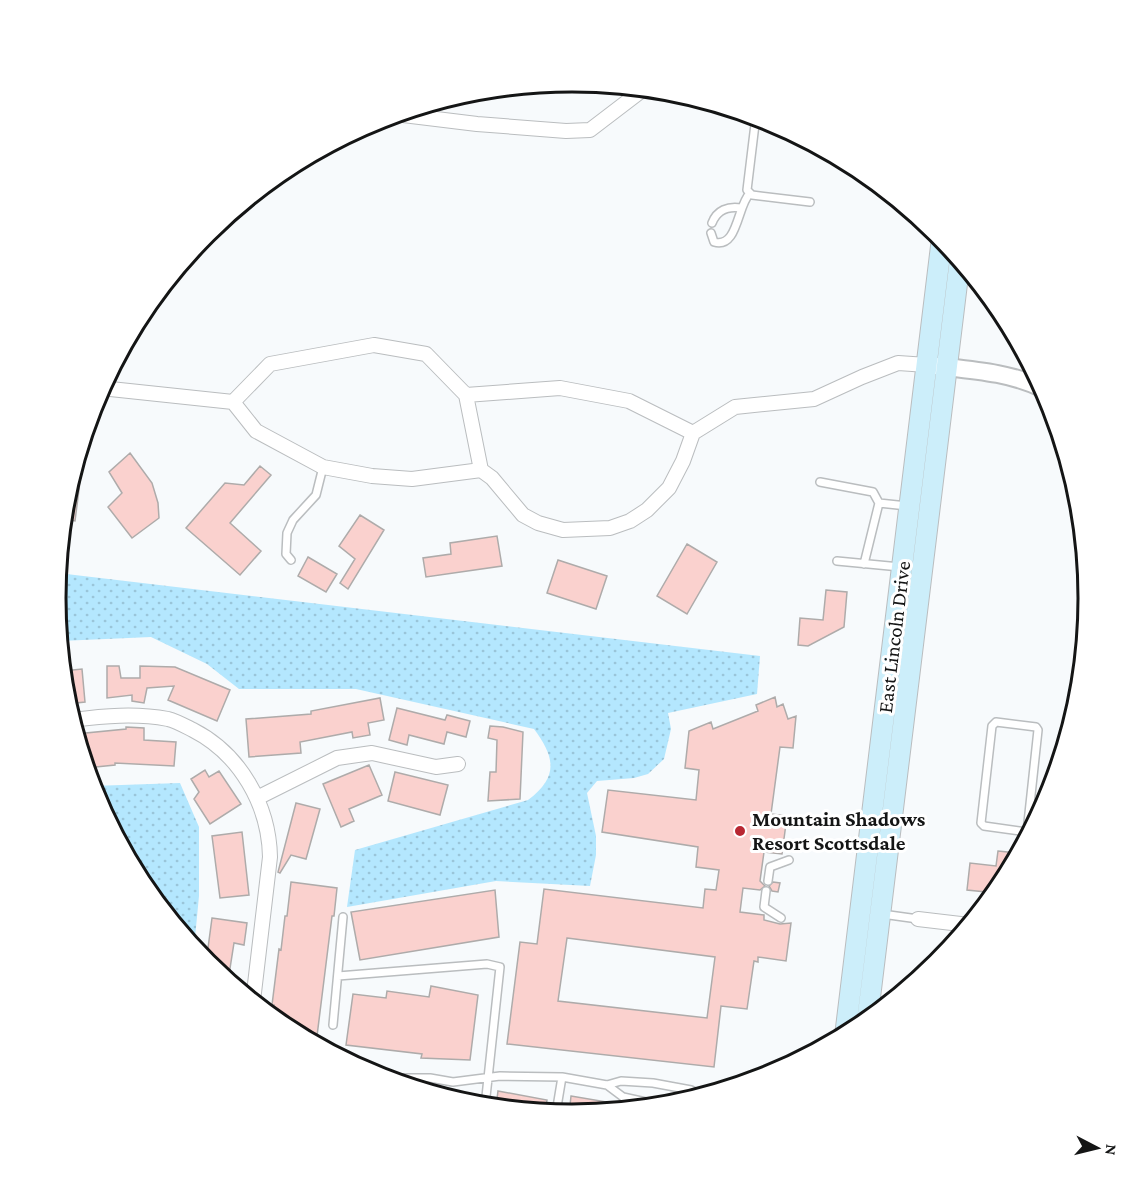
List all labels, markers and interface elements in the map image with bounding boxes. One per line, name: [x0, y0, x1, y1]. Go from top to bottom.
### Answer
street label: East Lincoln Drive: [873, 560, 915, 714]
place label: Mountain Shadows Resort Scottsdale: [752, 807, 926, 855]
marker: Mountain Shadows Resort Scottsdale: [733, 824, 747, 838]
north arrow: [1067, 1118, 1127, 1178]
text: N: [1102, 1143, 1120, 1156]

